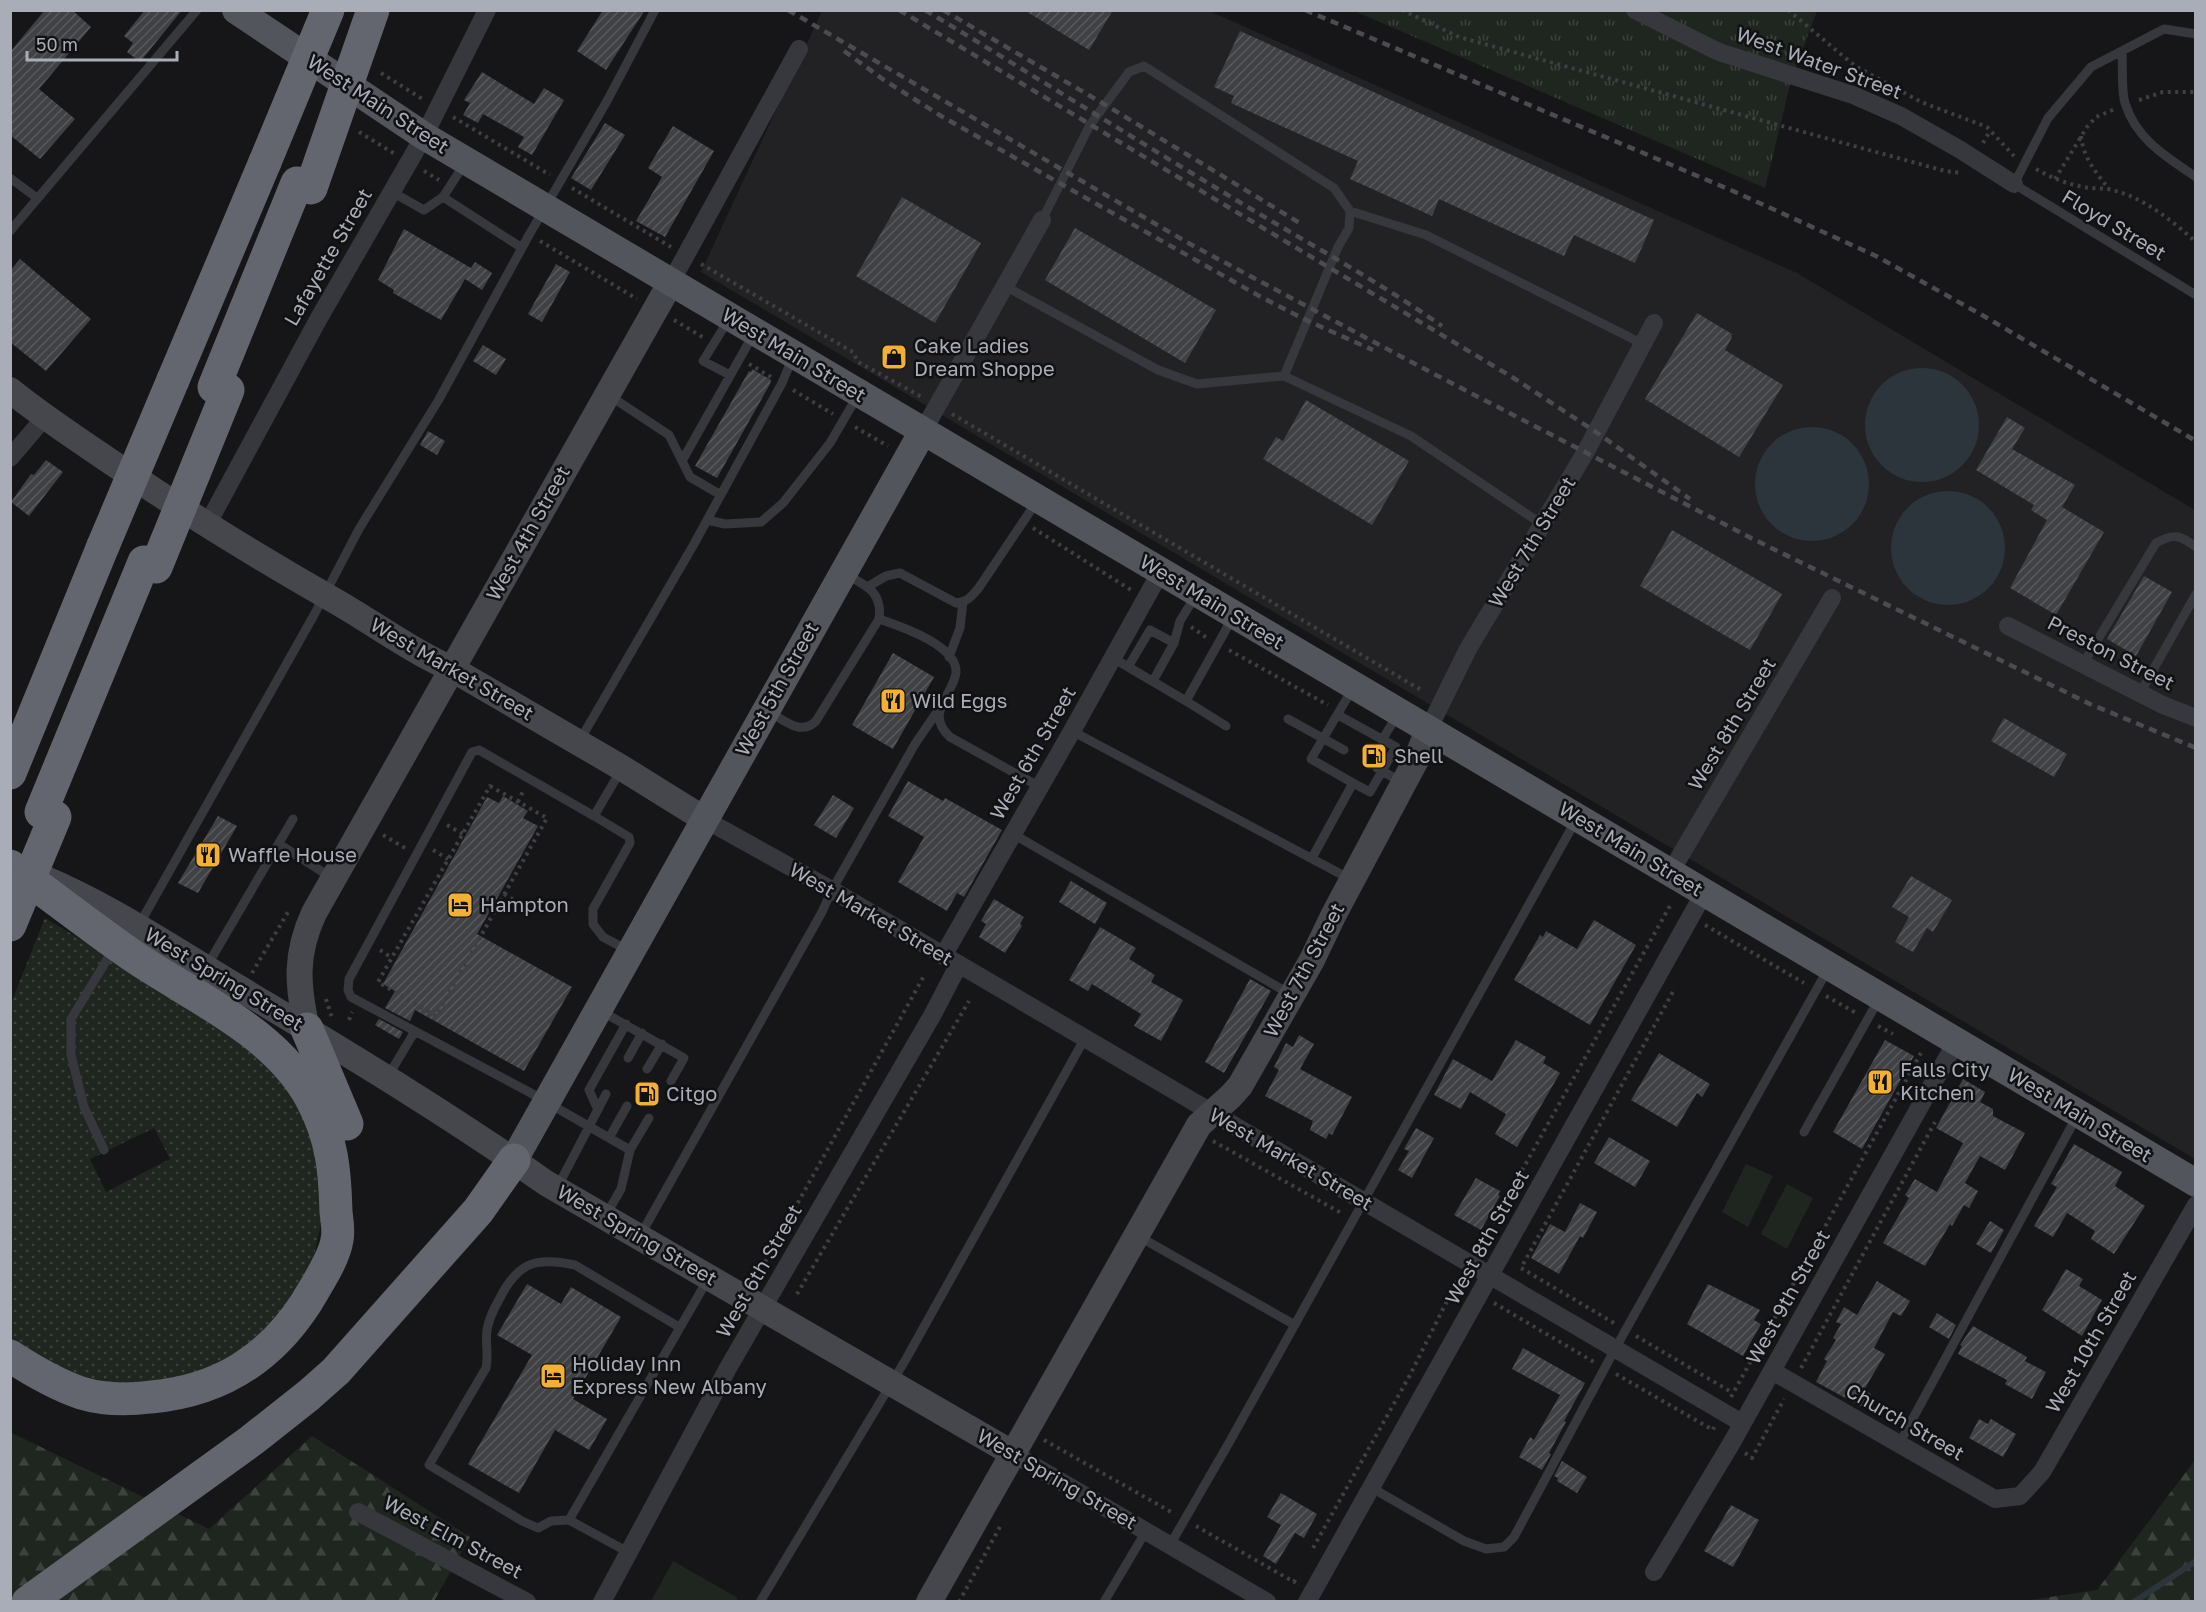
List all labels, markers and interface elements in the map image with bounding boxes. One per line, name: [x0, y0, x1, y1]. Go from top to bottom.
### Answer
street label: West Water Street: [1733, 21, 1906, 103]
scale bar: [27, 24, 177, 62]
text: 50 m: [36, 33, 78, 55]
street label: West Main Street: [303, 48, 454, 158]
street label: Lafayette Street: [278, 184, 376, 329]
street label: Floyd Street: [2058, 184, 2171, 265]
street label: West Main Street: [718, 302, 871, 407]
place label: Cake Ladies Dream Shoppe: [914, 333, 1055, 380]
shop icon: Cake Ladies Dream Shoppe: [879, 342, 909, 372]
street label: West 4th Street: [480, 461, 574, 604]
street label: West 7th Street: [1483, 472, 1580, 611]
street label: West Main Street: [1136, 549, 1289, 654]
street label: Preston Street: [2044, 610, 2179, 694]
street label: West Market Street: [367, 612, 538, 725]
street label: West 5th Street: [729, 617, 823, 760]
street label: West 8th Street: [1682, 653, 1780, 794]
street label: West 6th Street: [984, 681, 1080, 824]
restaurant icon: Wild Eggs: [878, 686, 908, 716]
place label: Wild Eggs: [912, 688, 1007, 712]
fuel station icon: Shell: [1359, 741, 1389, 771]
place label: Shell: [1394, 743, 1444, 767]
street label: West Main Street: [1555, 796, 1708, 901]
restaurant icon: Waffle House: [193, 840, 223, 870]
place label: Waffle House: [228, 842, 357, 866]
street label: West Market Street: [786, 857, 957, 970]
hotel icon: Hampton: [445, 890, 475, 920]
place label: Hampton: [480, 892, 569, 916]
street label: West 7th Street: [1258, 898, 1349, 1041]
street label: West Spring Street: [141, 921, 308, 1035]
place label: Falls City Kitchen: [1900, 1057, 1990, 1104]
street label: West Main Street: [2004, 1062, 2157, 1167]
restaurant icon: Falls City Kitchen: [1865, 1067, 1895, 1097]
fuel station icon: Citgo: [632, 1079, 662, 1109]
place label: Citgo: [666, 1081, 717, 1105]
street label: West Market Street: [1206, 1102, 1377, 1215]
street label: West 8th Street: [1439, 1165, 1533, 1308]
street label: West Spring Street: [553, 1179, 722, 1290]
street label: West 6th Street: [710, 1199, 806, 1342]
street label: West 9th Street: [1740, 1225, 1834, 1368]
street label: West 10th Street: [2040, 1266, 2141, 1417]
place label: Holiday Inn Express New Albany: [572, 1351, 767, 1398]
hotel icon: Holiday Inn Express New Albany: [538, 1361, 568, 1391]
street label: Church Street: [1842, 1377, 1969, 1465]
street label: West Spring Street: [973, 1423, 1142, 1534]
street label: West Elm Street: [380, 1489, 527, 1583]

